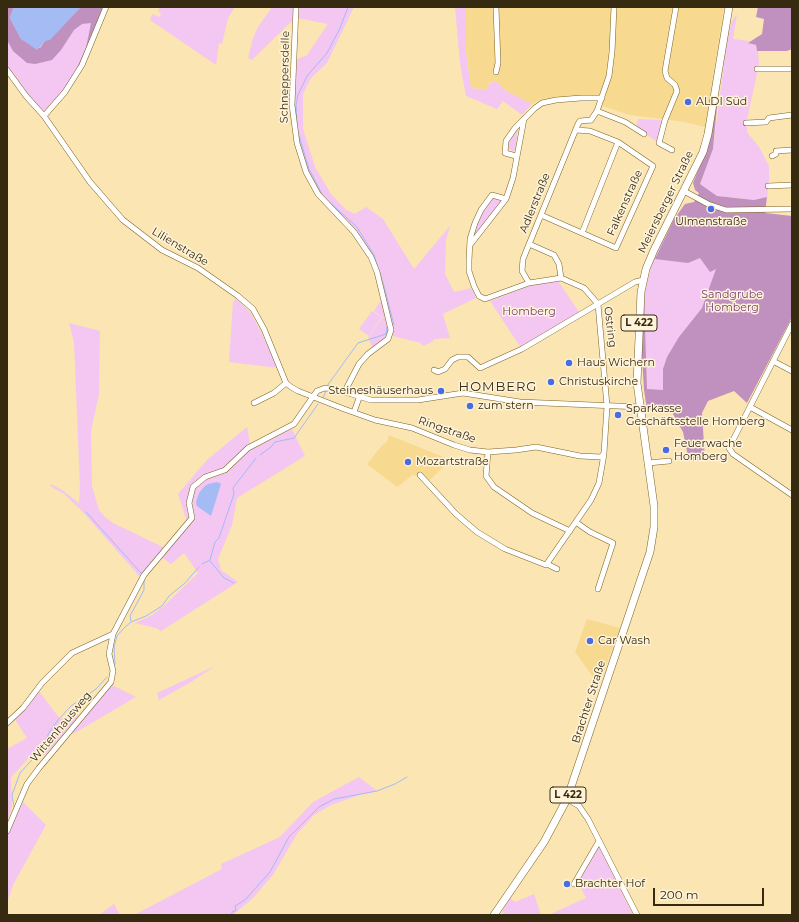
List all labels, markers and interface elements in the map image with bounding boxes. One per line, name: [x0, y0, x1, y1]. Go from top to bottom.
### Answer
street label: Schneppersdelle: [278, 31, 292, 123]
place label: ALDI Süd: [696, 95, 747, 109]
marker: ALDI Süd: [683, 97, 693, 107]
street label: Meiersberger Straße: [636, 149, 696, 255]
street label: Falkenstraße: [605, 168, 645, 238]
street label: Adlerstraße: [517, 171, 553, 235]
marker: Ulmenstraße: [706, 204, 716, 214]
place label: Ulmenstraße: [675, 215, 747, 229]
street label: Lilienstraße: [149, 225, 211, 269]
park label: Sandgrube Homberg: [701, 288, 763, 314]
park label: Homberg: [502, 305, 556, 319]
street label: Ostring: [601, 306, 619, 348]
road number: L 422: [621, 315, 657, 331]
place label: Haus Wichern: [577, 356, 655, 370]
marker: Haus Wichern: [564, 358, 574, 368]
place label: Christuskirche: [559, 375, 638, 389]
marker: Christuskirche: [546, 377, 556, 387]
district label: HOMBERG: [459, 379, 537, 395]
place label: Steineshäuserhaus: [329, 384, 433, 398]
marker: Steineshäuserhaus: [436, 386, 446, 396]
place label: zum stern: [478, 399, 534, 413]
marker: zum stern: [465, 401, 475, 411]
place label: Sparkasse Geschäftsstelle Homberg: [626, 402, 765, 428]
marker: Sparkasse Geschäftsstelle Homberg: [613, 410, 623, 420]
street label: Ringstraße: [416, 414, 478, 446]
place label: Feuerwache Homberg: [674, 437, 742, 463]
marker: Feuerwache Homberg: [661, 445, 671, 455]
place label: Mozartstraße: [416, 455, 489, 469]
marker: Mozartstraße: [403, 457, 413, 467]
place label: Car Wash: [598, 634, 650, 648]
marker: Car Wash: [585, 636, 595, 646]
street label: Brachter Straße: [569, 659, 609, 745]
street label: Wittenhausweg: [28, 689, 94, 765]
road number: L 422: [550, 787, 586, 803]
place label: Brachter Hof: [575, 877, 645, 891]
marker: Brachter Hof: [562, 879, 572, 889]
scale bar: [655, 880, 766, 906]
text: 200 m: [660, 887, 699, 902]

